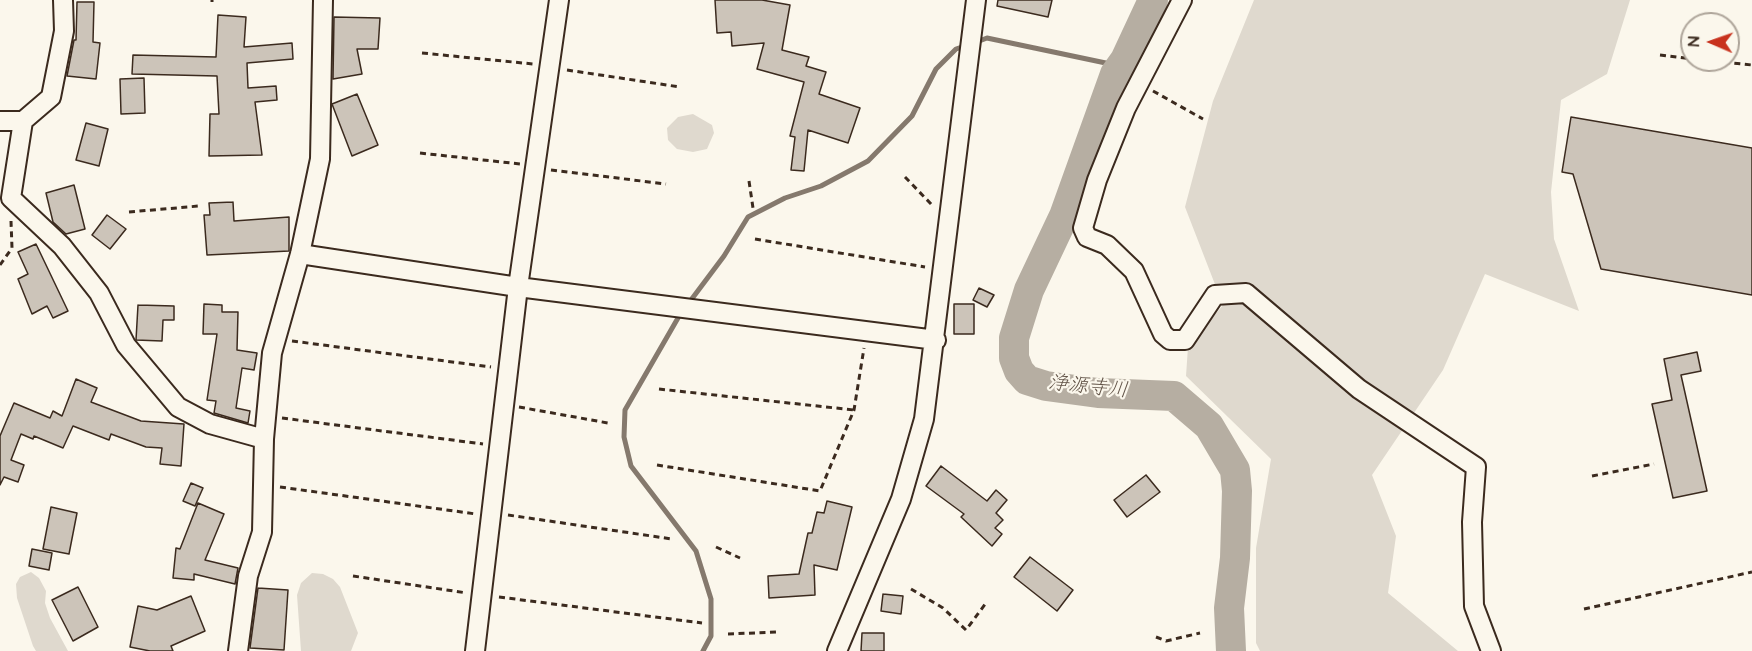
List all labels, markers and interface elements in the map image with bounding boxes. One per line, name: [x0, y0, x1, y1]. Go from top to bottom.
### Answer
north arrow: [1680, 12, 1740, 72]
text: N: [1683, 36, 1705, 47]
water label: 浄源寺川: [1047, 372, 1129, 404]

